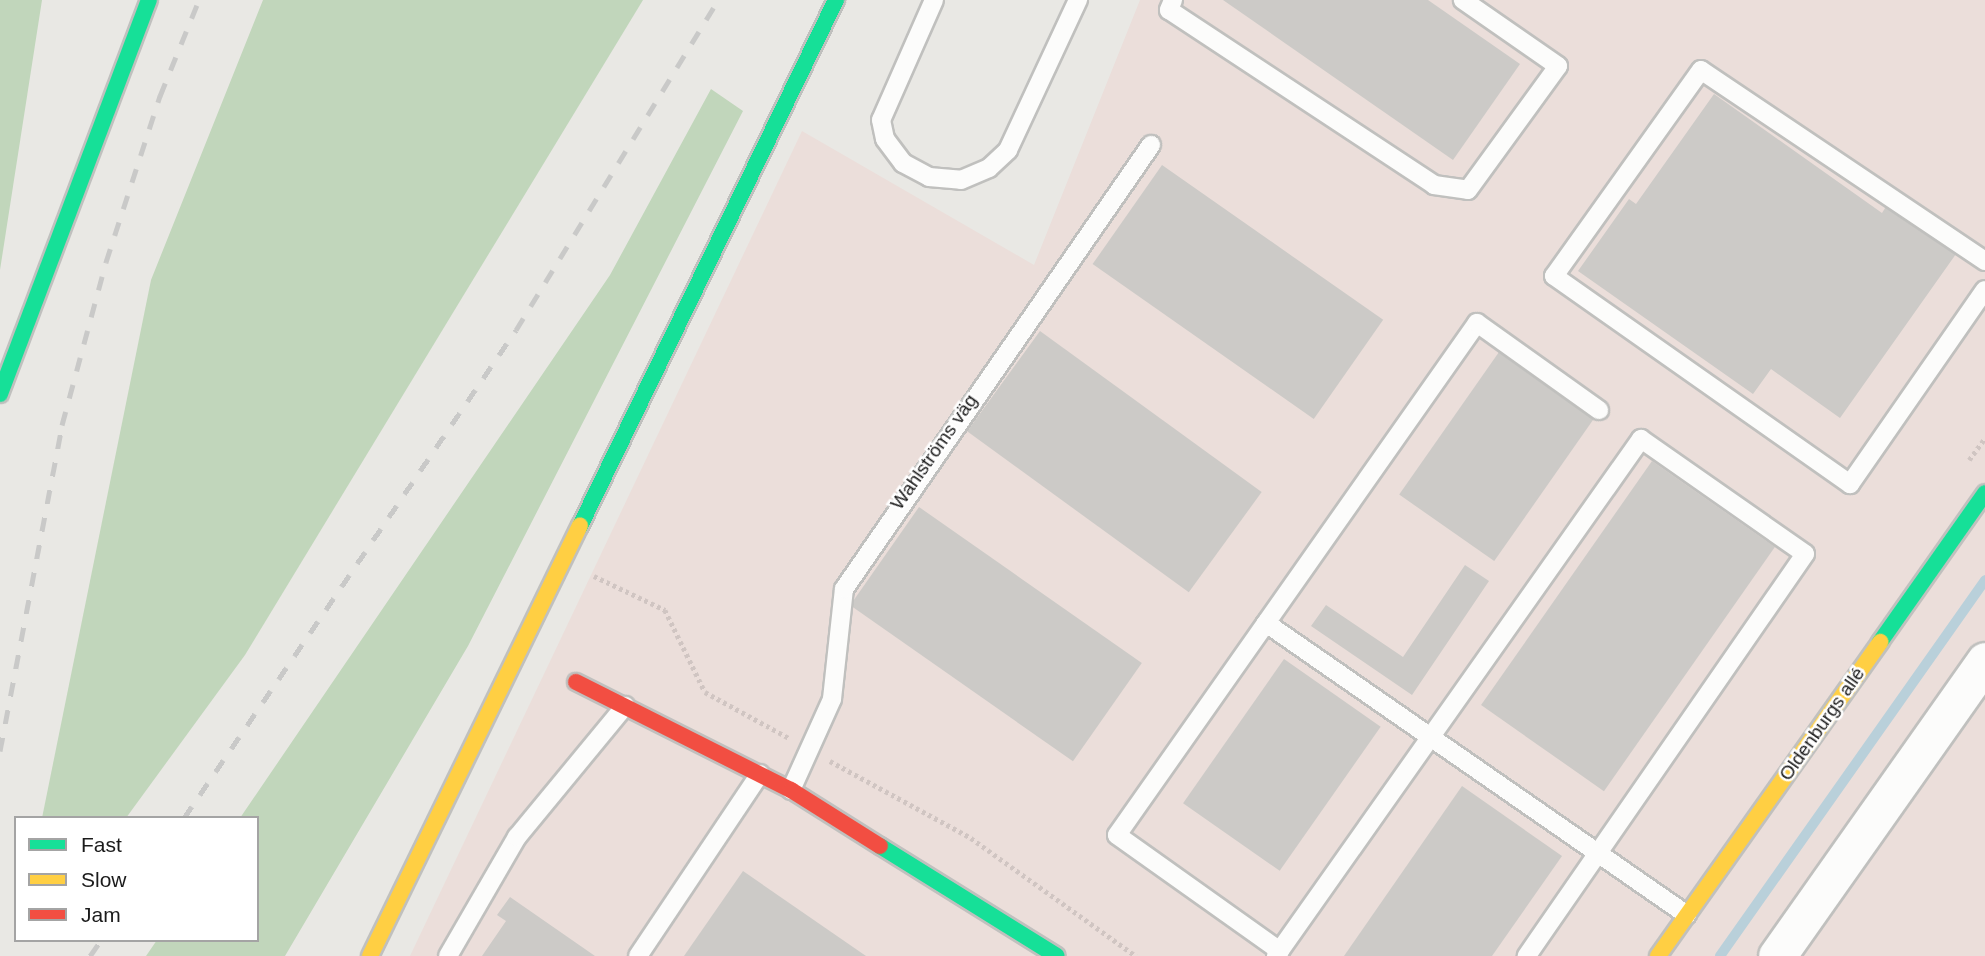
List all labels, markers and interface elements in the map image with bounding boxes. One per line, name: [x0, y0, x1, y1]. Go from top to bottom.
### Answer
street label: Wahlströms väg: [886, 390, 982, 514]
street label: Oldenburgs allé: [1774, 663, 1870, 785]
legend: [14, 816, 259, 942]
text: Fast: [81, 833, 122, 856]
text: Slow: [81, 868, 127, 891]
text: Jam: [81, 903, 121, 926]

